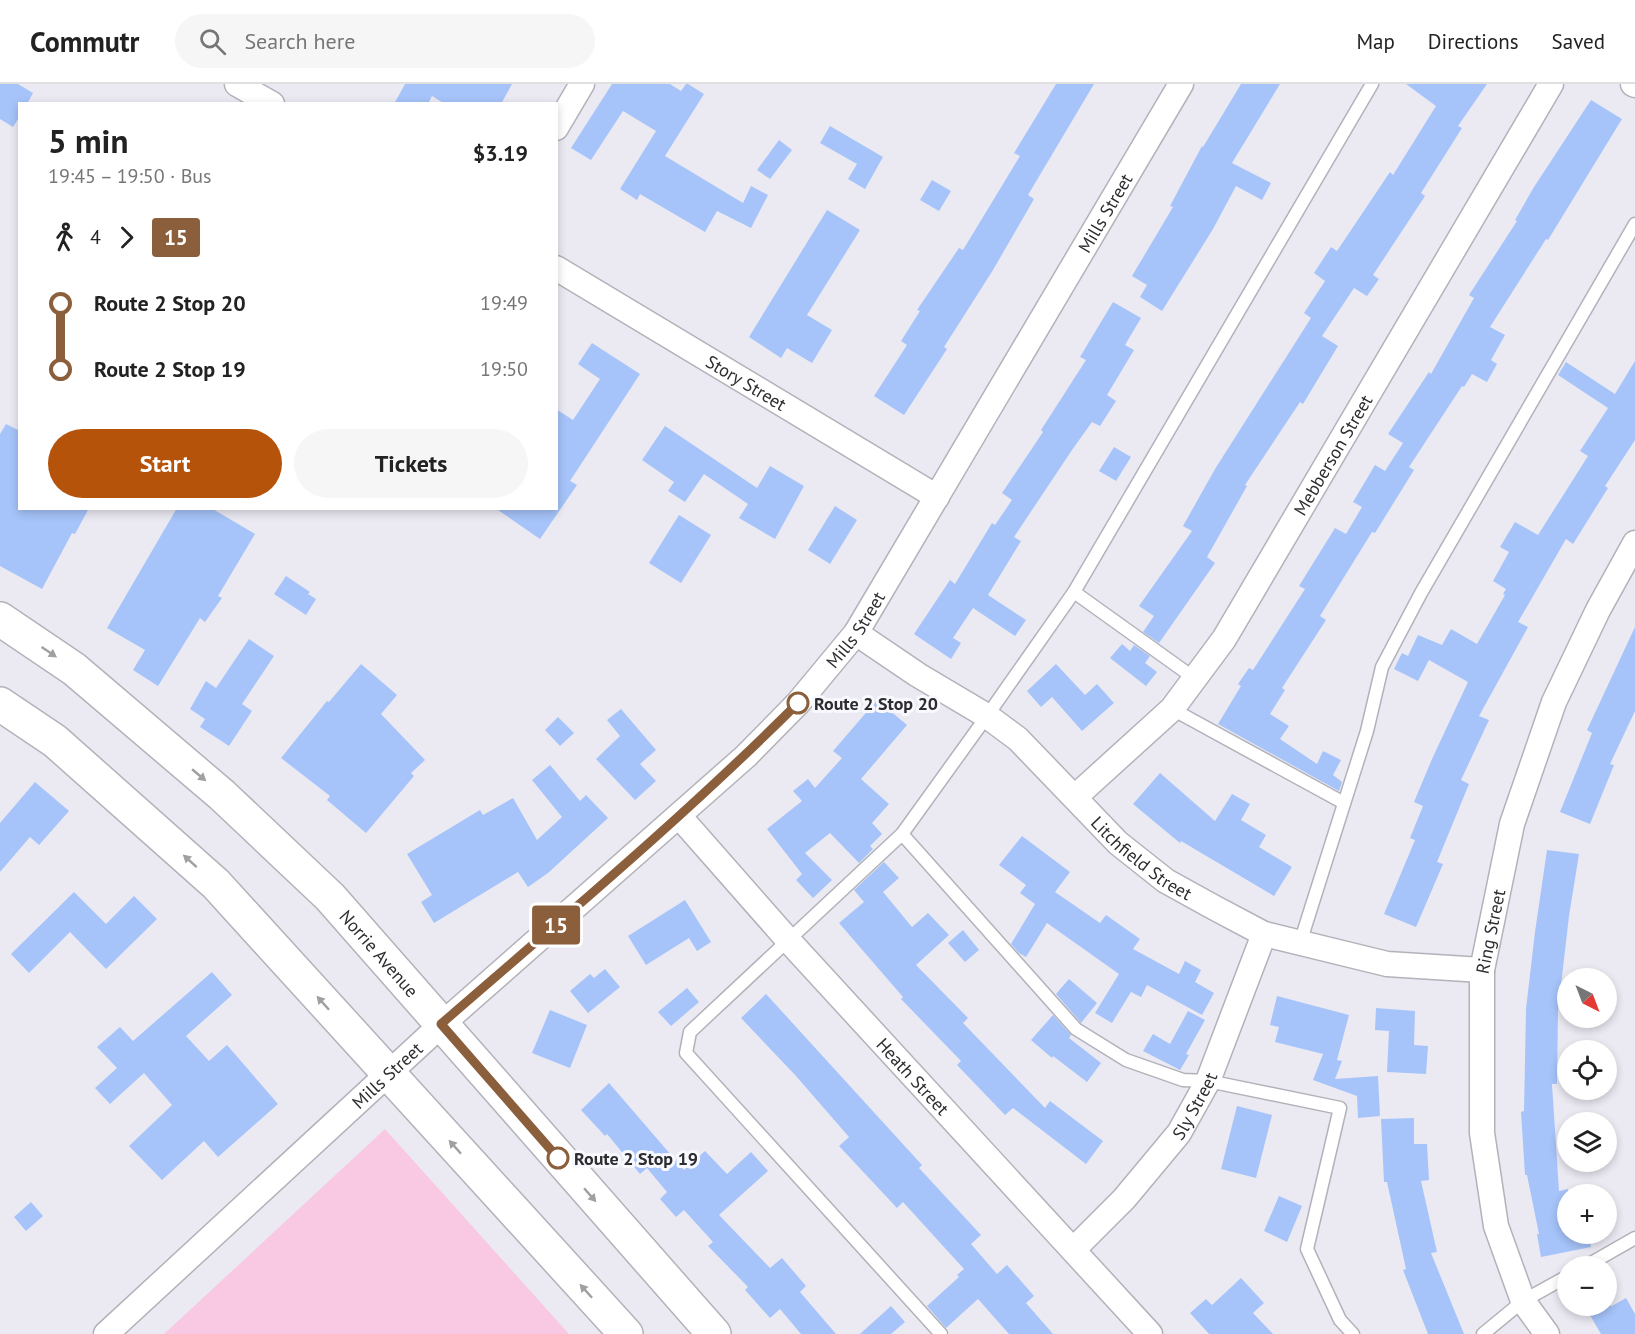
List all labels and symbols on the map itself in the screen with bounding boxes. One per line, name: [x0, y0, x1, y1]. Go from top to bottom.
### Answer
street label: Mills Street: [1072, 169, 1137, 256]
street label: Story Street: [702, 349, 791, 415]
street label: Mebberson Street: [1288, 390, 1377, 519]
street label: Mills Street: [821, 587, 890, 672]
one-way arrow: [40, 646, 56, 658]
marker: Route 2 Stop 20: [787, 692, 809, 714]
place label: Route 2 Stop 20: [814, 692, 938, 715]
one-way arrow: [191, 769, 207, 782]
street label: Litchfield Street: [1087, 811, 1196, 905]
one-way arrow: [182, 854, 197, 868]
street label: Ring Street: [1470, 887, 1510, 976]
street label: Norrie Avenue: [335, 905, 424, 1002]
line badge: 15: [529, 906, 583, 944]
north arrow: [1557, 968, 1617, 1028]
one-way arrow: [317, 996, 330, 1011]
street label: Heath Street: [872, 1033, 954, 1120]
street label: Mills Street: [347, 1037, 427, 1113]
street label: Sly Street: [1167, 1069, 1222, 1144]
one-way arrow: [449, 1140, 462, 1155]
marker: Route 2 Stop 19: [547, 1147, 569, 1169]
place label: Route 2 Stop 19: [574, 1147, 698, 1170]
one-way arrow: [584, 1187, 597, 1203]
one-way arrow: [580, 1284, 593, 1299]

